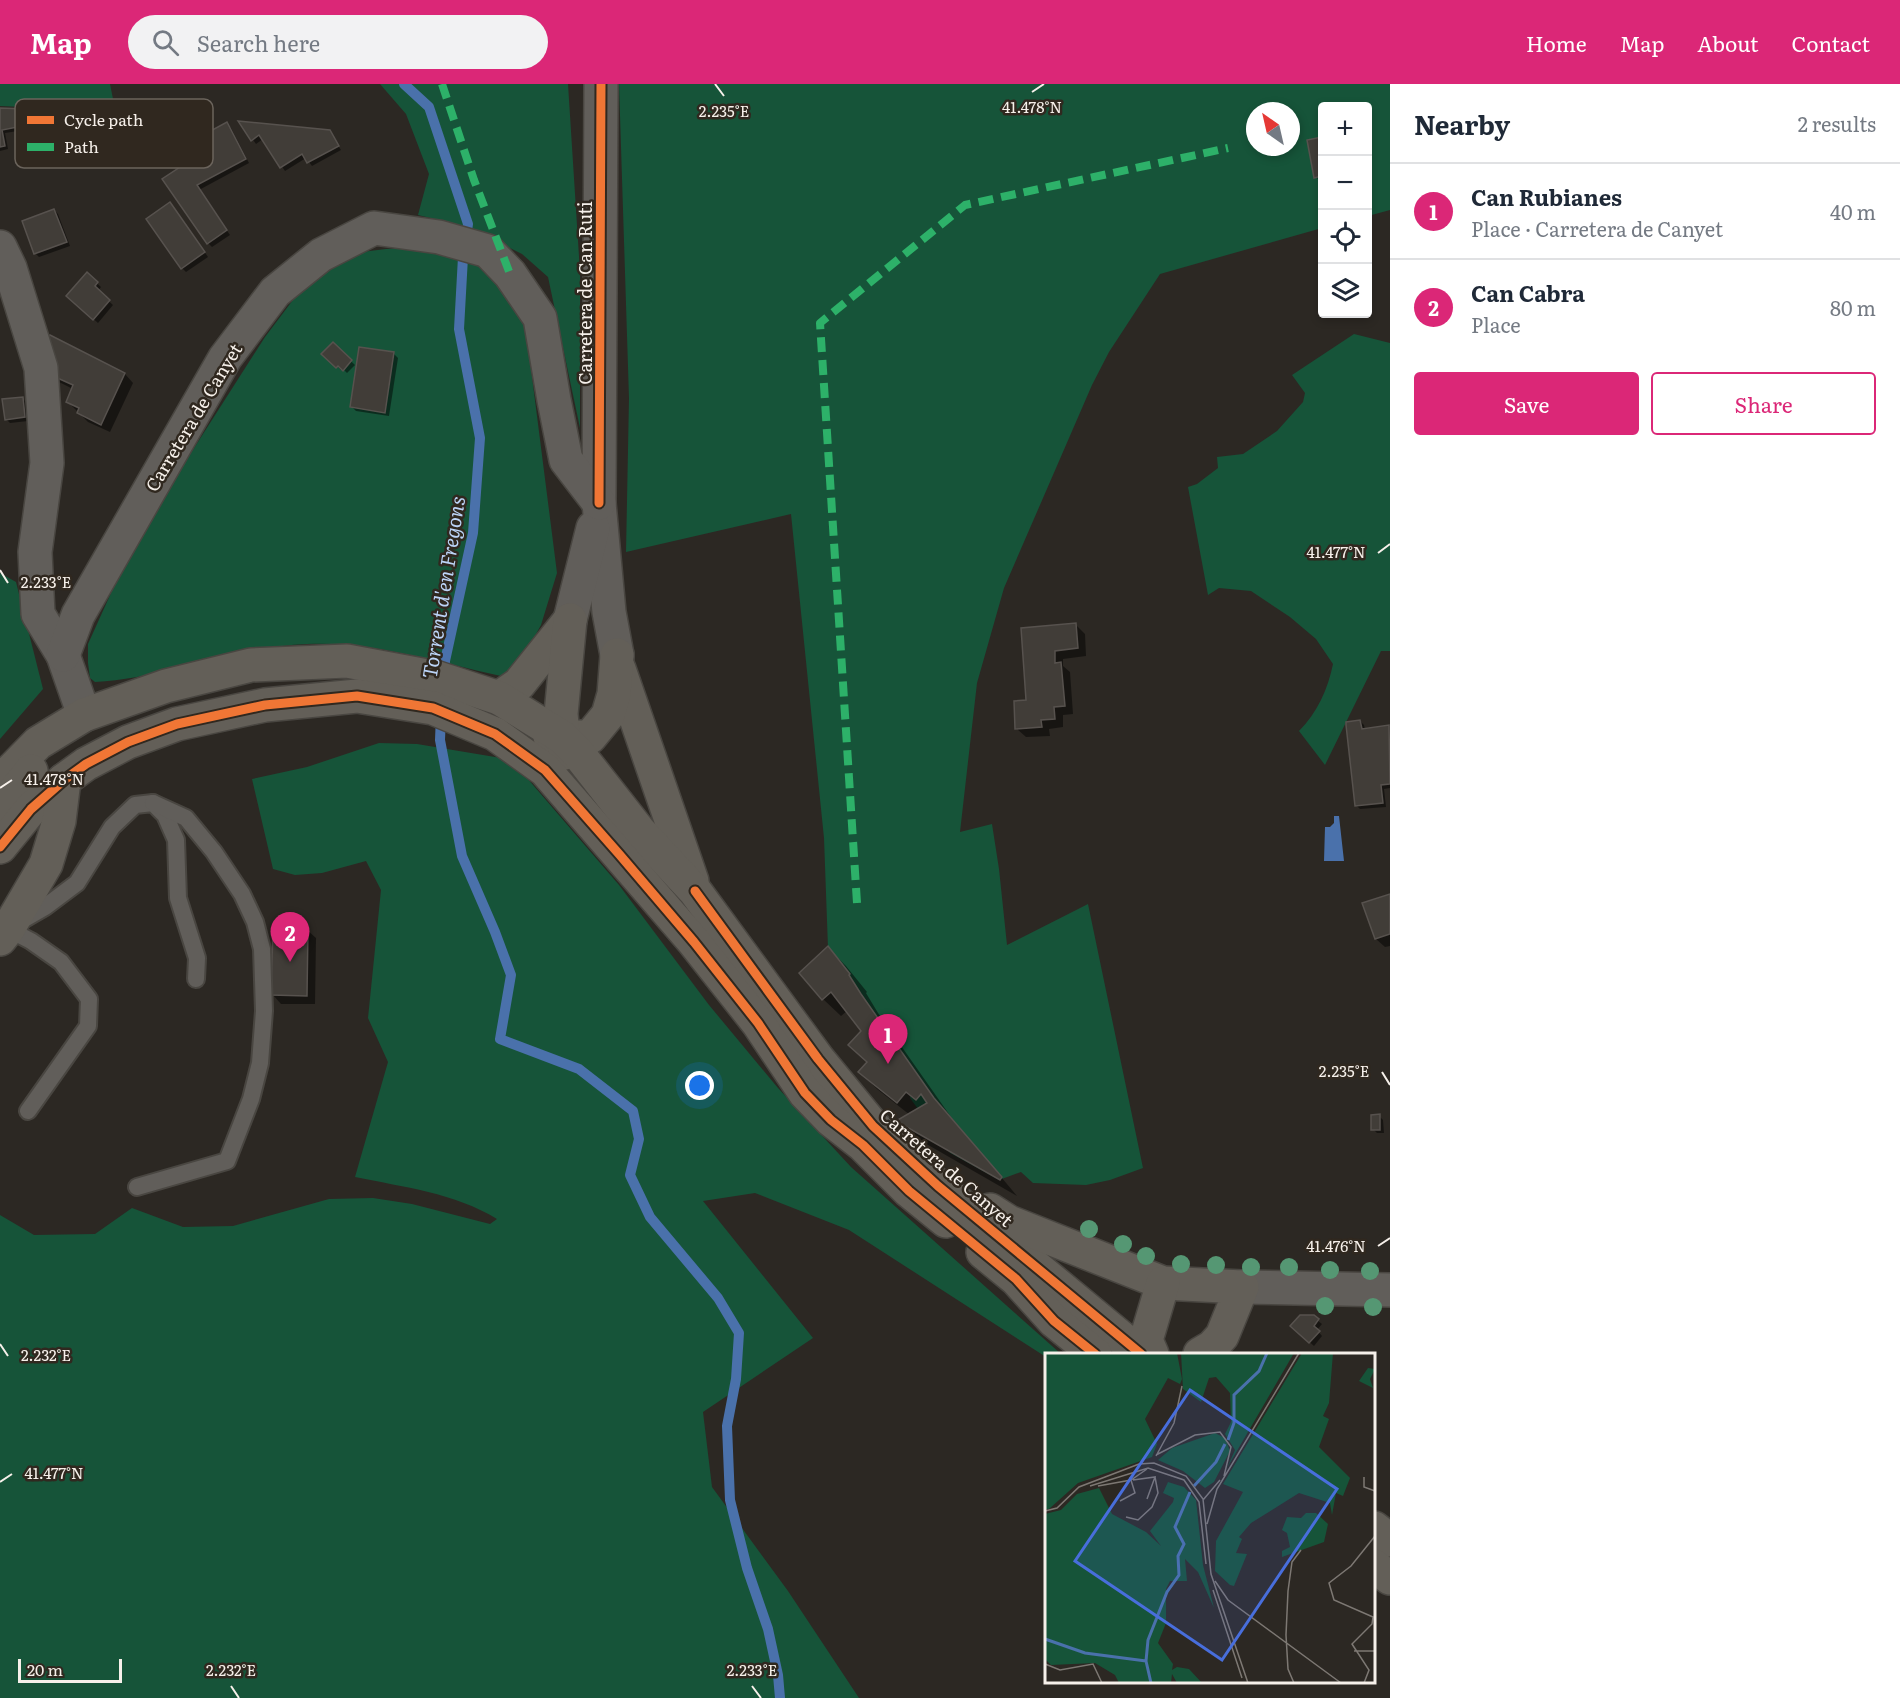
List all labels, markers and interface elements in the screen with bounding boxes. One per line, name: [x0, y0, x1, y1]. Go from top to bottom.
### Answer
search box: [128, 15, 548, 69]
text: Map: [30, 21, 92, 63]
icon: search: [149, 26, 182, 59]
text: Search here: [197, 26, 320, 59]
text: Home: [1526, 27, 1587, 58]
text: Map: [1620, 27, 1664, 58]
text: About: [1697, 27, 1759, 58]
text: Contact: [1792, 27, 1870, 58]
text: 41.478°N: [1002, 95, 1062, 118]
legend: [15, 99, 213, 168]
text: 2.235°E: [699, 99, 749, 122]
north arrow: [1246, 102, 1300, 156]
map controls: [1318, 102, 1372, 318]
button: +: [1318, 102, 1372, 156]
text: Nearby: [1414, 104, 1510, 143]
text: Cycle path: [64, 107, 144, 131]
text: 2 results: [1798, 108, 1876, 138]
text: Path: [64, 134, 99, 158]
button: −: [1318, 156, 1372, 210]
text: Can Rubianes: [1471, 180, 1622, 213]
text: 1: [1429, 196, 1438, 226]
text: 40 m: [1830, 196, 1876, 226]
street label: Carretera de Can Ruti: [571, 201, 598, 385]
button: locate: [1318, 210, 1372, 264]
text: Place · Carretera de Canyet: [1471, 213, 1723, 243]
button: layers: [1318, 264, 1372, 318]
text: Can Cabra: [1471, 276, 1585, 309]
text: 2: [1428, 292, 1439, 322]
text: 80 m: [1830, 292, 1876, 322]
text: Place: [1471, 309, 1521, 339]
street label: Carretera de Canyet: [138, 337, 248, 496]
button: Save: [1414, 372, 1639, 435]
button: Share: [1651, 372, 1876, 435]
water label: Torrent d'en Fregons: [413, 494, 471, 680]
text: 41.477°N: [1306, 540, 1366, 563]
text: 2.233°E: [21, 570, 71, 593]
text: 41.478°N: [24, 767, 84, 790]
pin: 2: [270, 912, 310, 962]
pin: 1: [868, 1014, 908, 1064]
text: 2.235°E: [1319, 1059, 1369, 1082]
your location: [685, 1071, 714, 1100]
street label: Carretera de Canyet: [874, 1101, 1020, 1233]
text: 41.476°N: [1306, 1234, 1366, 1257]
text: 2.232°E: [21, 1343, 71, 1366]
inset map: [1045, 1353, 1375, 1683]
text: 41.477°N: [24, 1461, 84, 1484]
scale bar: [18, 1656, 122, 1684]
text: 20 m: [27, 1657, 63, 1681]
text: 2.232°E: [206, 1658, 256, 1681]
text: 2.233°E: [727, 1658, 777, 1681]

